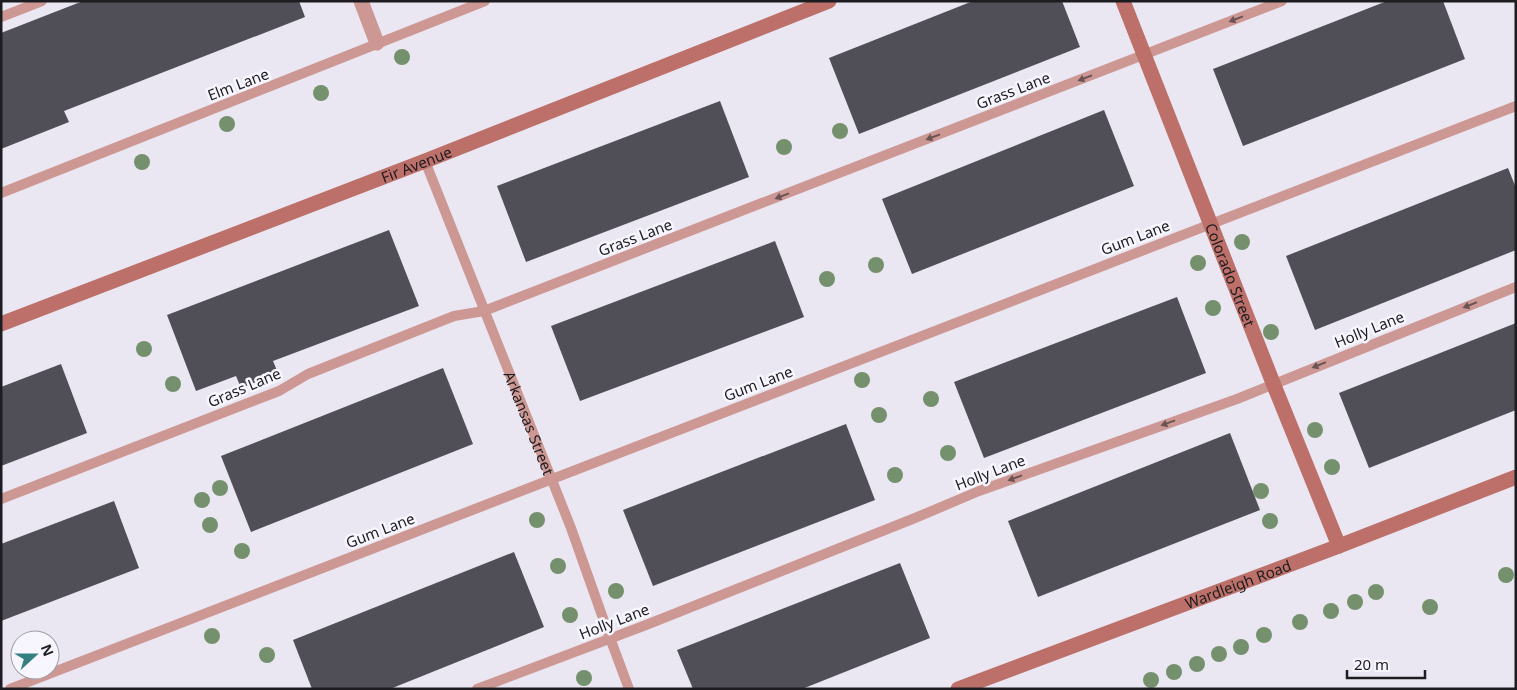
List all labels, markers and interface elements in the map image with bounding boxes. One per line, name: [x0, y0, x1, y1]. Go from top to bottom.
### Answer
one-way arrow: [1228, 15, 1243, 23]
street label: Elm Lane: [204, 63, 272, 105]
street label: Grass Lane: [973, 67, 1053, 113]
one-way arrow: [1077, 75, 1092, 82]
one-way arrow: [925, 133, 940, 141]
street label: Fir Avenue: [378, 141, 455, 187]
one-way arrow: [775, 192, 789, 200]
street label: Grass Lane: [595, 214, 675, 260]
street label: Gum Lane: [1098, 215, 1172, 259]
street label: Colorado Street: [1201, 220, 1260, 330]
one-way arrow: [1463, 302, 1478, 310]
street label: Holly Lane: [1331, 306, 1407, 352]
street label: Gum Lane: [721, 361, 795, 405]
one-way arrow: [1311, 361, 1326, 369]
street label: Grass Lane: [204, 363, 284, 411]
street label: Arkansas Street: [500, 368, 559, 478]
one-way arrow: [1160, 420, 1175, 428]
street label: Holly Lane: [952, 449, 1028, 495]
one-way arrow: [1007, 475, 1022, 482]
street label: Gum Lane: [343, 508, 417, 552]
street label: Wardleigh Road: [1182, 555, 1294, 613]
street label: Holly Lane: [576, 598, 652, 644]
north arrow: [10, 630, 60, 680]
text: N: [37, 641, 59, 659]
scale bar: [1347, 648, 1424, 680]
text: 20 m: [1354, 654, 1389, 674]

